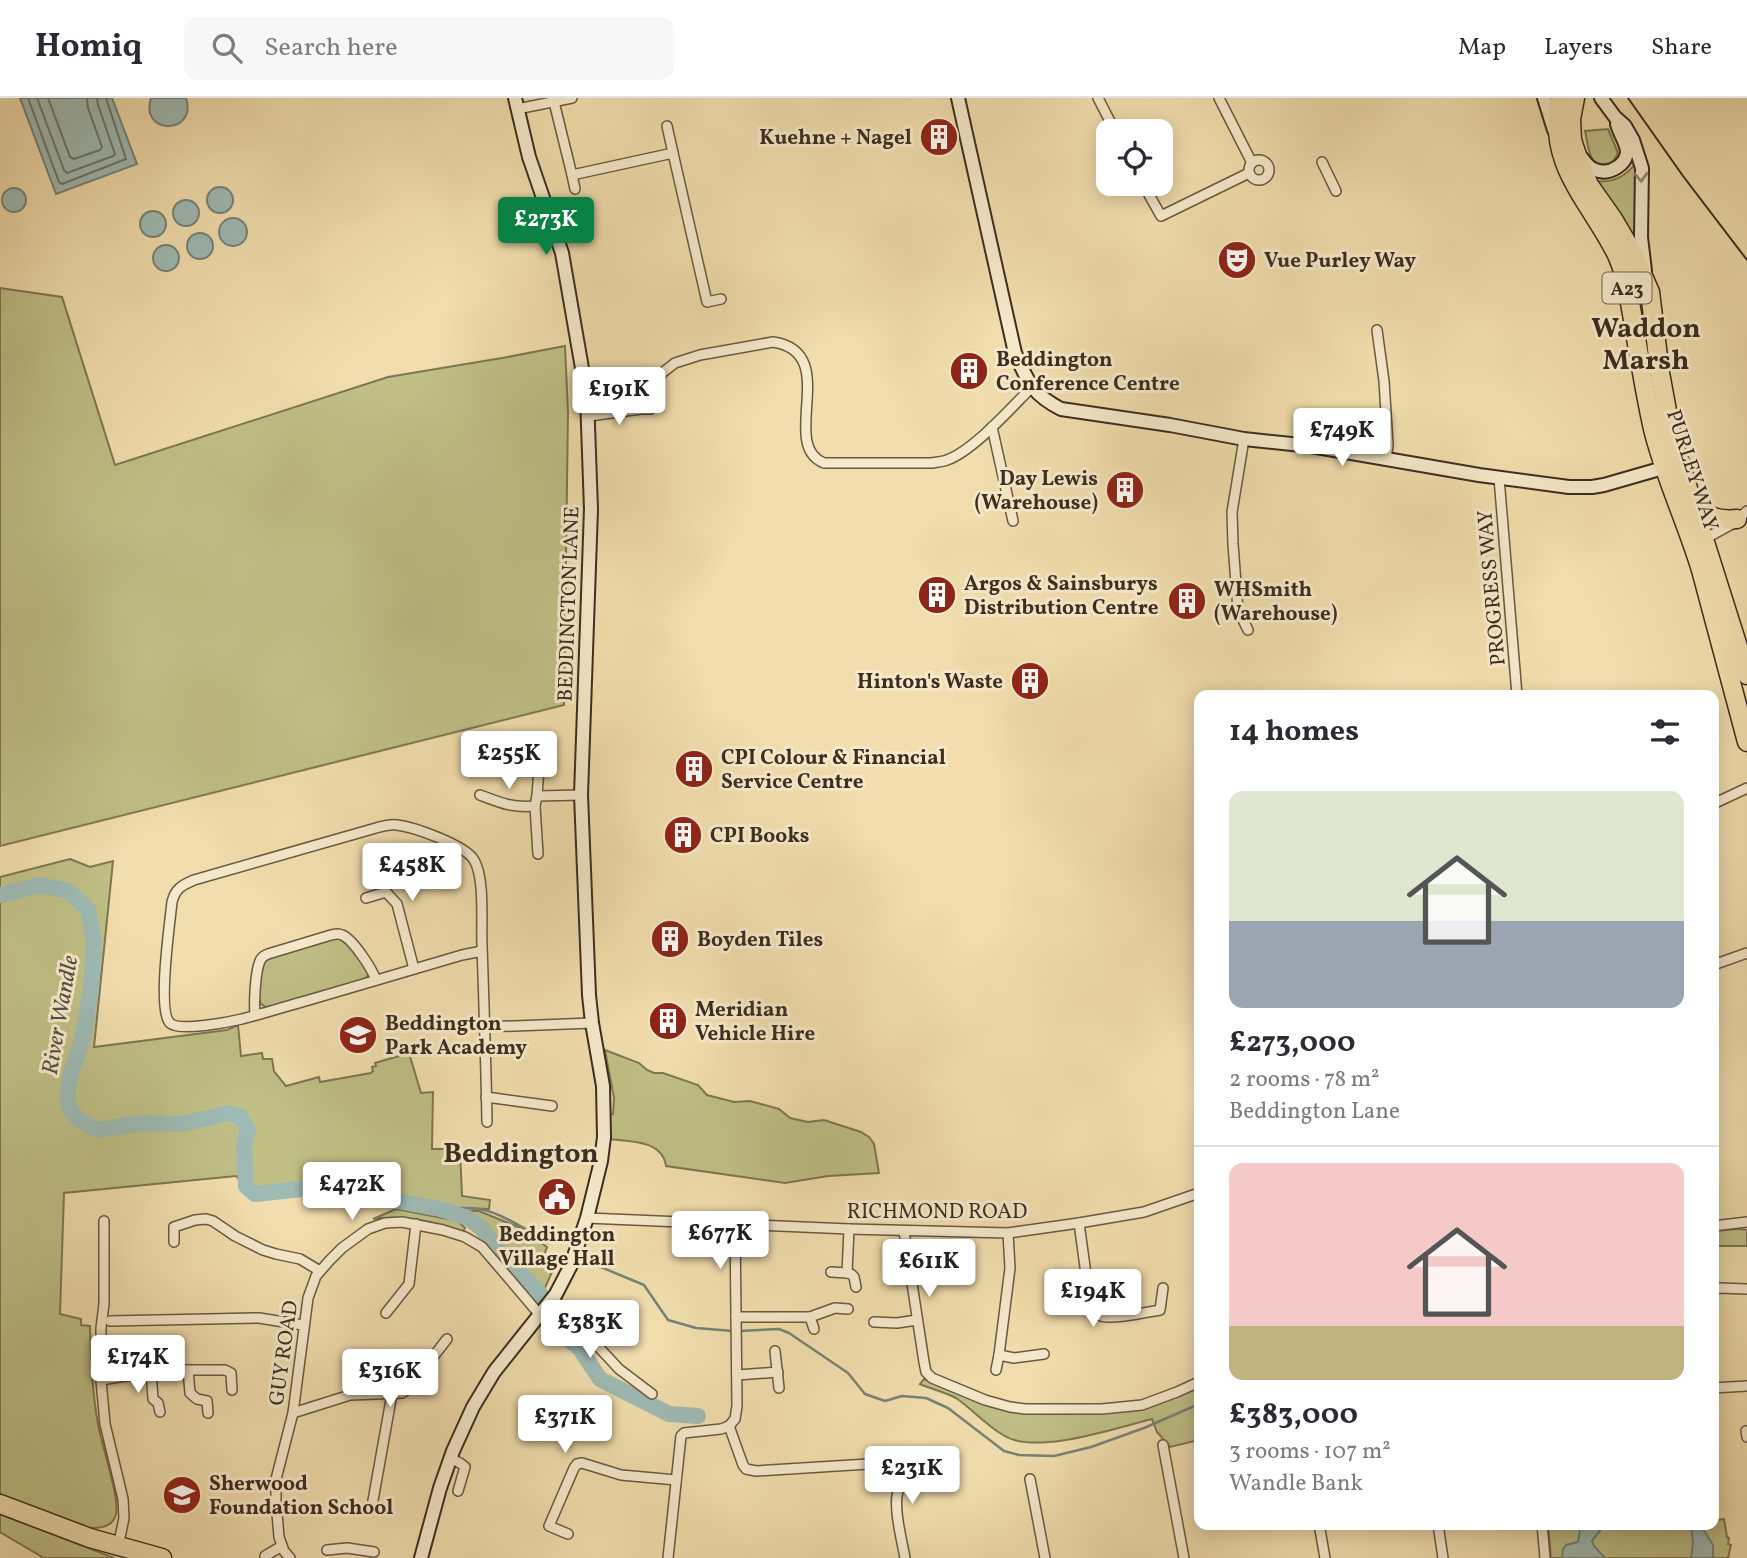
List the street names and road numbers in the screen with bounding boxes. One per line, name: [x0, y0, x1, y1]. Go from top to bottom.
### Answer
road number: A23: [1602, 272, 1652, 304]
street label: PURLEY WAY: [1658, 406, 1725, 535]
street label: BEDDINGTON LANE: [552, 506, 587, 702]
street label: PROGRESS WAY: [1471, 509, 1514, 667]
street label: RICHMOND ROAD: [847, 1198, 1027, 1227]
street label: GUY ROAD: [263, 1299, 306, 1408]

